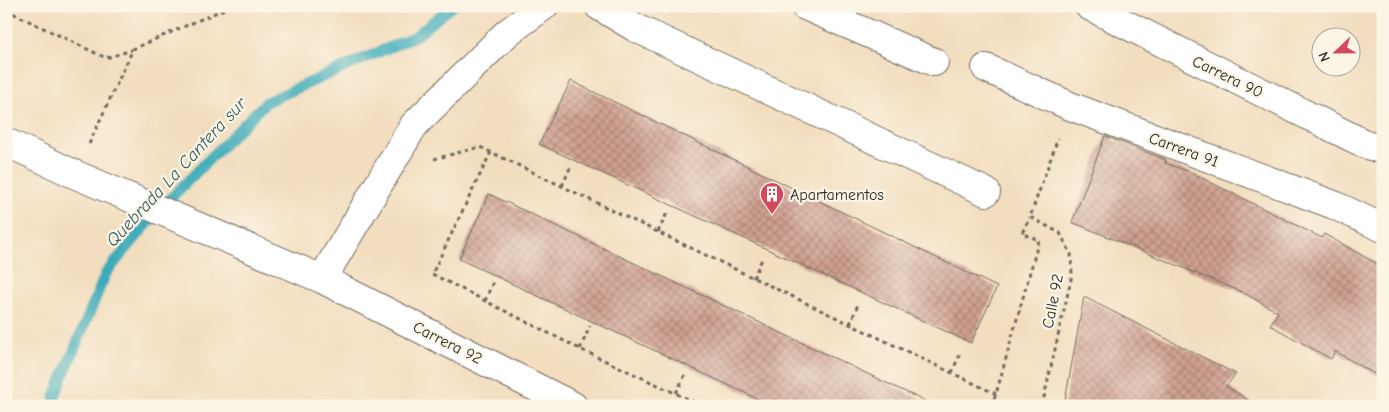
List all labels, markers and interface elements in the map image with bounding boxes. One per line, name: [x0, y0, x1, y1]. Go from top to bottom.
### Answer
north arrow: [1312, 28, 1362, 78]
text: N: [1315, 49, 1334, 64]
street label: Carrera 90: [1189, 52, 1266, 102]
water label: Quebrada La Cantera sur: [102, 93, 252, 251]
street label: Carrera 91: [1146, 129, 1221, 171]
building icon: Apartamentos: [759, 181, 785, 215]
place label: Apartamentos: [790, 186, 884, 204]
street label: Calle 92: [1039, 272, 1067, 330]
street label: Carrera 92: [410, 318, 485, 368]

